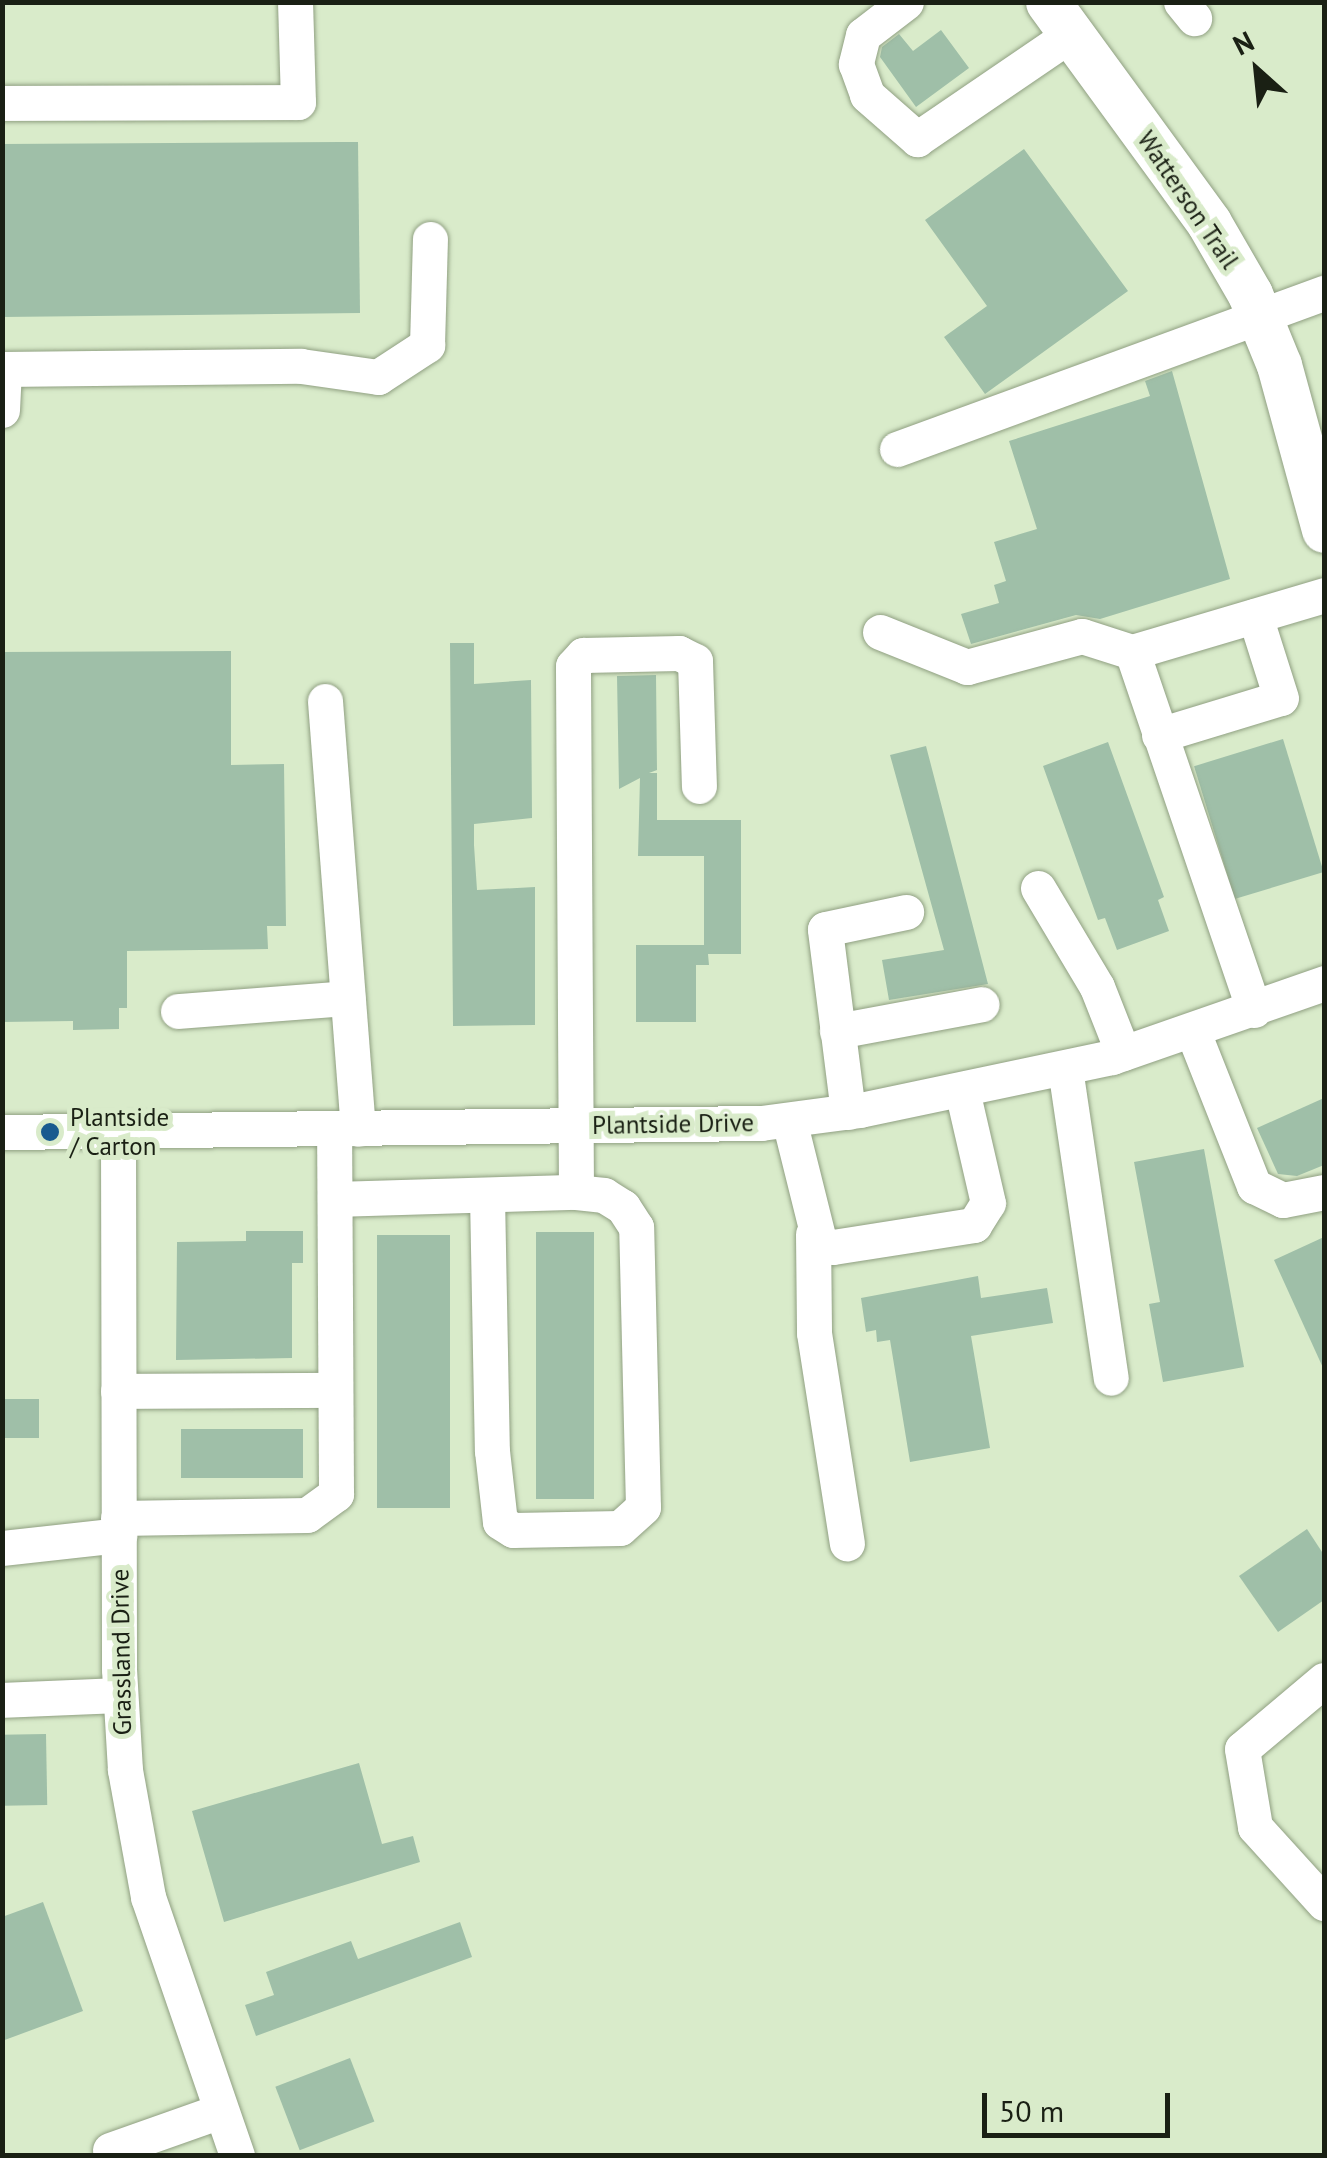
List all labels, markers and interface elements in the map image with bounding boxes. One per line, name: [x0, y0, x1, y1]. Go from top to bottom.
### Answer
north arrow: [1207, 20, 1307, 120]
text: N: [1227, 22, 1260, 63]
street label: Watterson Trail: [1131, 125, 1245, 275]
place label: Plantside / Carton: [70, 1103, 169, 1162]
street label: Plantside Drive: [592, 1108, 754, 1140]
marker: Plantside / Carton: [39, 1121, 61, 1143]
street label: Grassland Drive: [105, 1568, 137, 1736]
scale bar: [987, 2073, 1174, 2135]
text: 50 m: [999, 2091, 1064, 2130]

